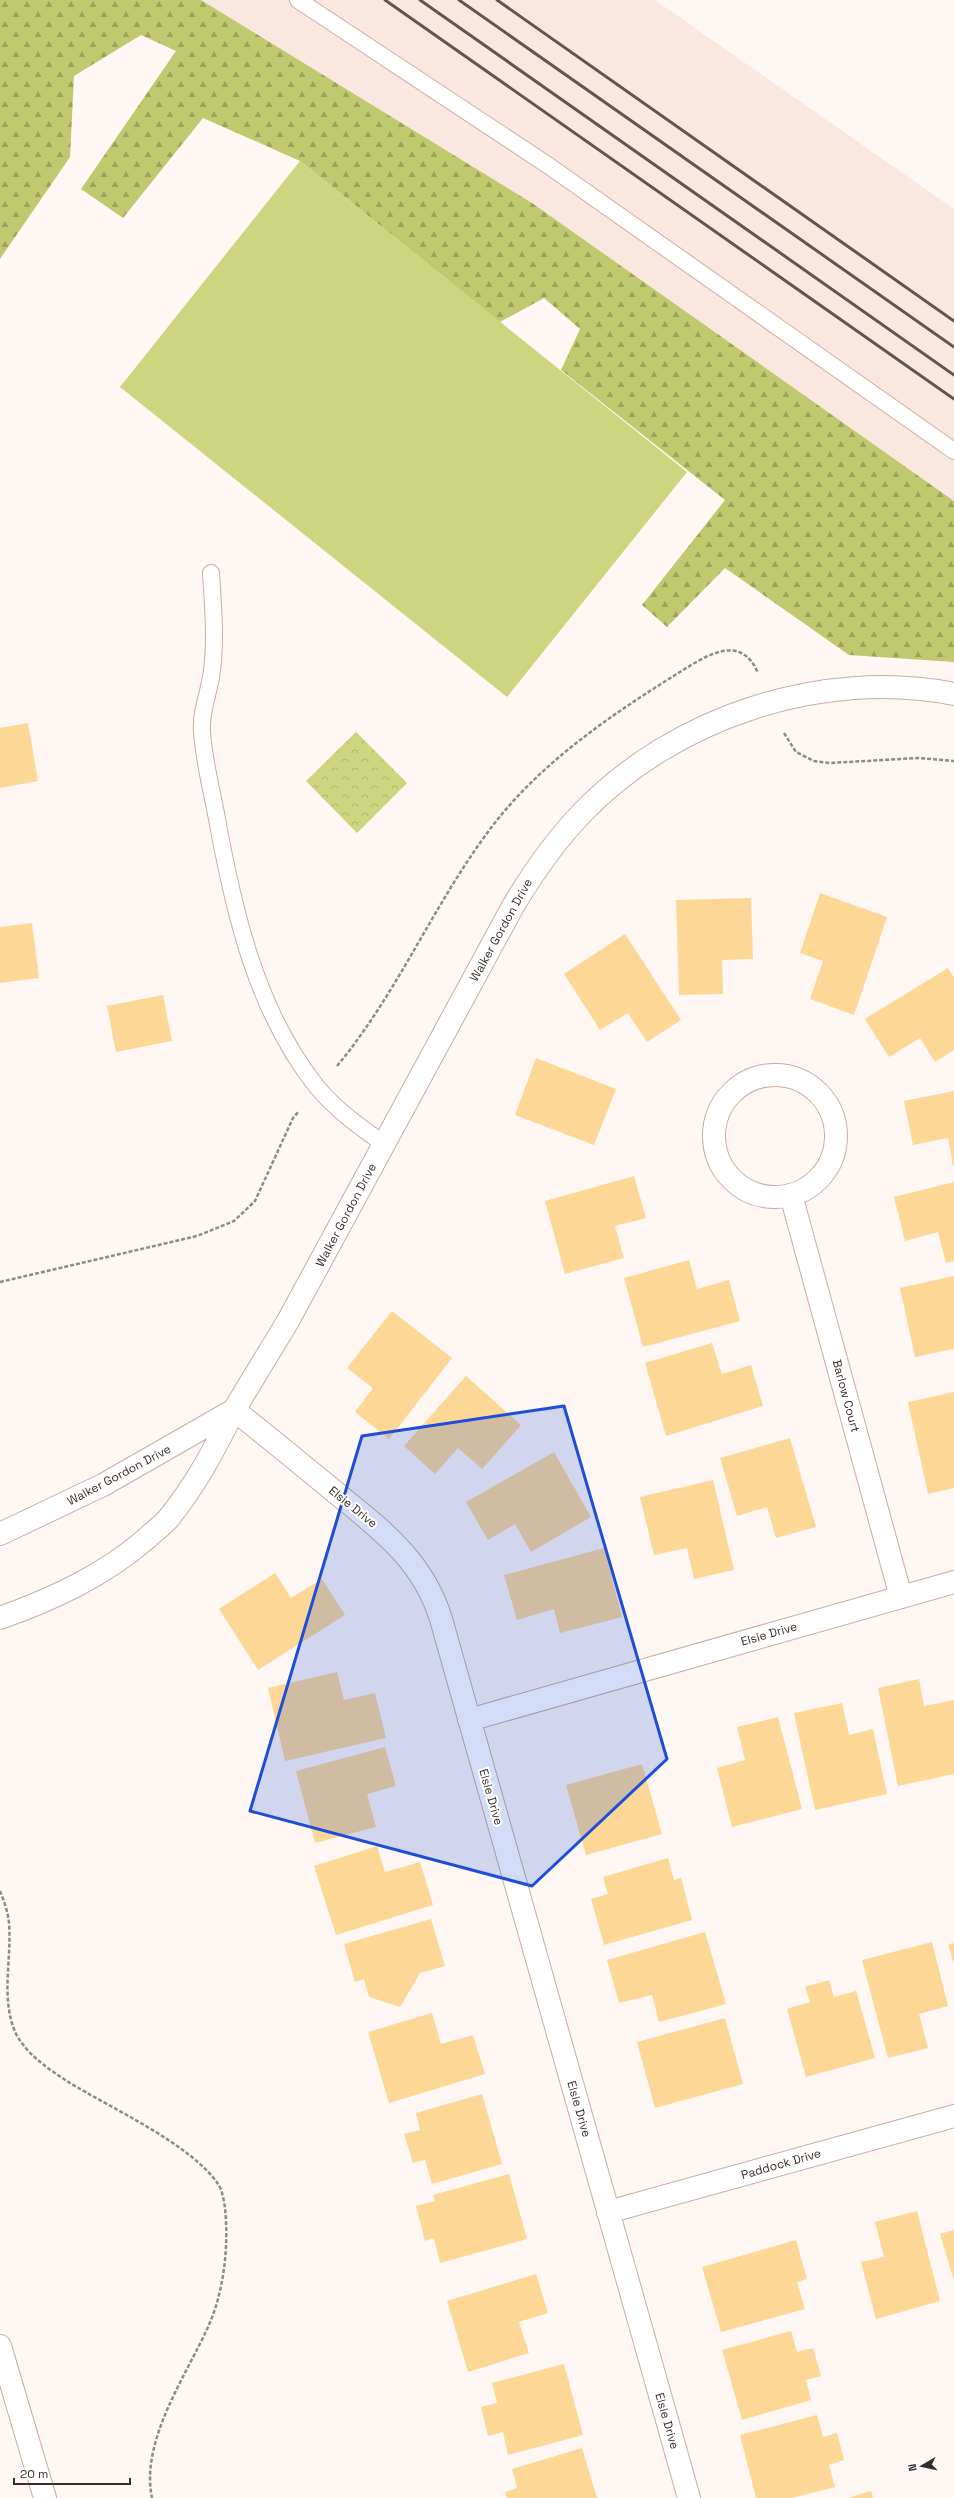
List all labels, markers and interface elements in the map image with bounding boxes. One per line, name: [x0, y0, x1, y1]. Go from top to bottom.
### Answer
street label: Walker Gordon Drive: [466, 876, 536, 984]
street label: Walker Gordon Drive: [312, 1160, 380, 1270]
street label: Barlow Court: [829, 1358, 863, 1434]
street label: Walker Gordon Drive: [64, 1441, 174, 1509]
street label: Elsie Drive: [325, 1483, 381, 1531]
street label: Elsie Drive: [739, 1618, 799, 1650]
street label: Elsie Drive: [475, 1767, 507, 1827]
street label: Elsie Drive: [563, 2079, 595, 2139]
street label: Paddock Drive: [739, 2145, 823, 2183]
street label: Elsie Drive: [651, 2391, 683, 2451]
north arrow: [902, 2446, 942, 2486]
scale bar: [14, 2460, 130, 2486]
text: N: [905, 2463, 920, 2472]
text: 20 m: [20, 2466, 48, 2482]

